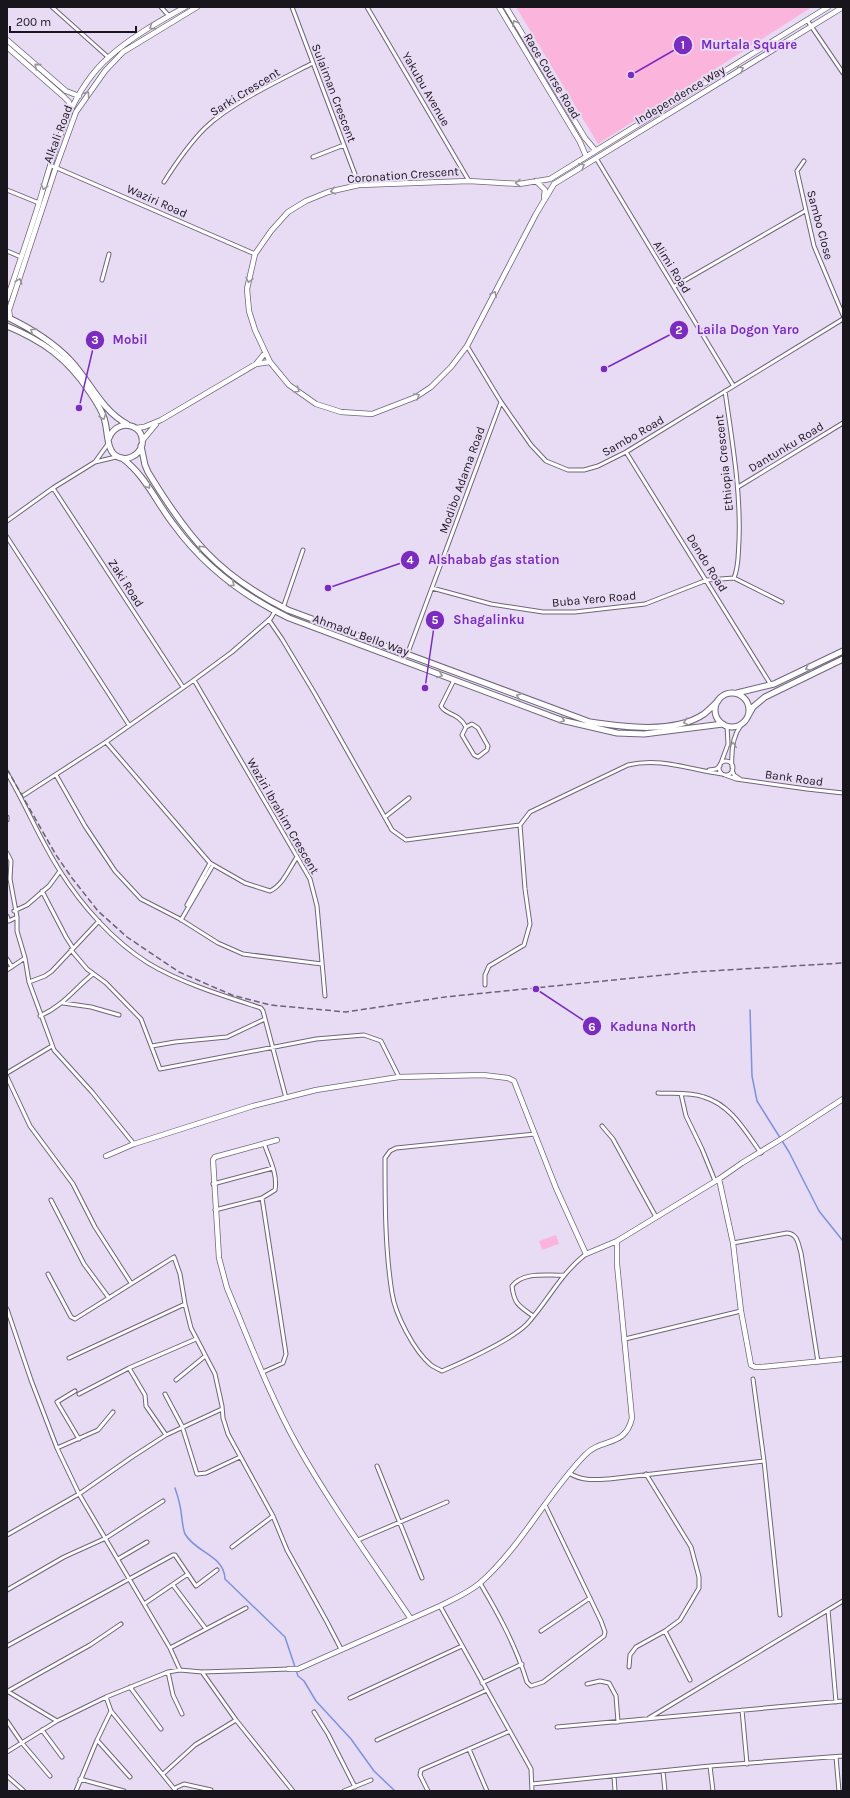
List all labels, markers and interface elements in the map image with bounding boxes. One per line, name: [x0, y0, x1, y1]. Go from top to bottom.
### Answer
scale bar: [10, 8, 136, 34]
text: 200 m: [16, 15, 51, 29]
one-way arrow: [513, 20, 520, 27]
one-way arrow: [149, 22, 156, 30]
street label: Race Course Road: [521, 31, 583, 121]
callout: Murtala Square: [673, 32, 805, 57]
text: Murtala Square: [701, 37, 797, 53]
text: 1: [681, 38, 685, 52]
street label: Sulaiman Crescent: [309, 42, 359, 145]
street label: Yakubu Avenue: [399, 49, 453, 129]
street label: Independence Way: [632, 62, 728, 127]
one-way arrow: [34, 63, 41, 70]
street label: Sarki Crescent: [208, 65, 283, 119]
one-way arrow: [737, 67, 744, 74]
one-way arrow: [82, 91, 90, 98]
street label: Alkali Road: [41, 103, 75, 165]
street label: Coronation Crescent: [347, 164, 460, 186]
one-way arrow: [578, 164, 585, 171]
one-way arrow: [515, 179, 521, 187]
street label: Waziri Road: [125, 181, 189, 221]
one-way arrow: [40, 184, 49, 191]
one-way arrow: [330, 186, 336, 194]
street label: Sambo Close: [804, 189, 836, 261]
street label: Alimi Road: [650, 238, 694, 296]
one-way arrow: [246, 277, 254, 283]
one-way arrow: [14, 278, 23, 285]
one-way arrow: [489, 290, 497, 298]
callout: Laila Dogon Yaro: [669, 317, 808, 342]
text: Laila Dogon Yaro: [697, 322, 799, 337]
text: 2: [675, 323, 683, 337]
callout: Mobil: [85, 327, 156, 352]
one-way arrow: [30, 328, 37, 335]
text: Mobil: [113, 332, 147, 347]
text: 3: [91, 333, 99, 347]
one-way arrow: [292, 385, 299, 392]
one-way arrow: [413, 393, 420, 400]
street label: Sambo Road: [600, 413, 666, 459]
one-way arrow: [99, 414, 107, 421]
street label: Ethiopia Crescent: [712, 414, 736, 512]
street label: Dantunku Road: [746, 419, 826, 475]
street label: Modibo Adama Road: [436, 425, 488, 535]
one-way arrow: [144, 482, 151, 489]
street label: Dendo Road: [684, 532, 730, 594]
one-way arrow: [199, 545, 206, 552]
callout: Alshabab gas station: [400, 547, 568, 572]
text: Alshabab gas station: [428, 552, 560, 567]
text: 4: [406, 553, 414, 567]
street label: Zaki Road: [105, 556, 147, 610]
one-way arrow: [227, 580, 234, 587]
street label: Buba Yero Road: [551, 588, 637, 610]
callout: Shagalinku: [425, 607, 532, 632]
street label: Ahmadu Bello Way: [311, 611, 411, 659]
text: Shagalinku: [453, 612, 525, 627]
text: 5: [432, 613, 439, 627]
one-way arrow: [805, 663, 812, 671]
one-way arrow: [437, 670, 444, 678]
one-way arrow: [515, 693, 522, 701]
one-way arrow: [558, 715, 565, 724]
one-way arrow: [682, 717, 689, 726]
one-way arrow: [728, 742, 737, 748]
street label: Waziri Ibrahim Crescent: [244, 756, 322, 877]
street label: Bank Road: [764, 767, 824, 789]
callout: Kaduna North: [582, 1014, 704, 1039]
text: Kaduna North: [610, 1019, 696, 1034]
text: 6: [588, 1020, 596, 1034]

